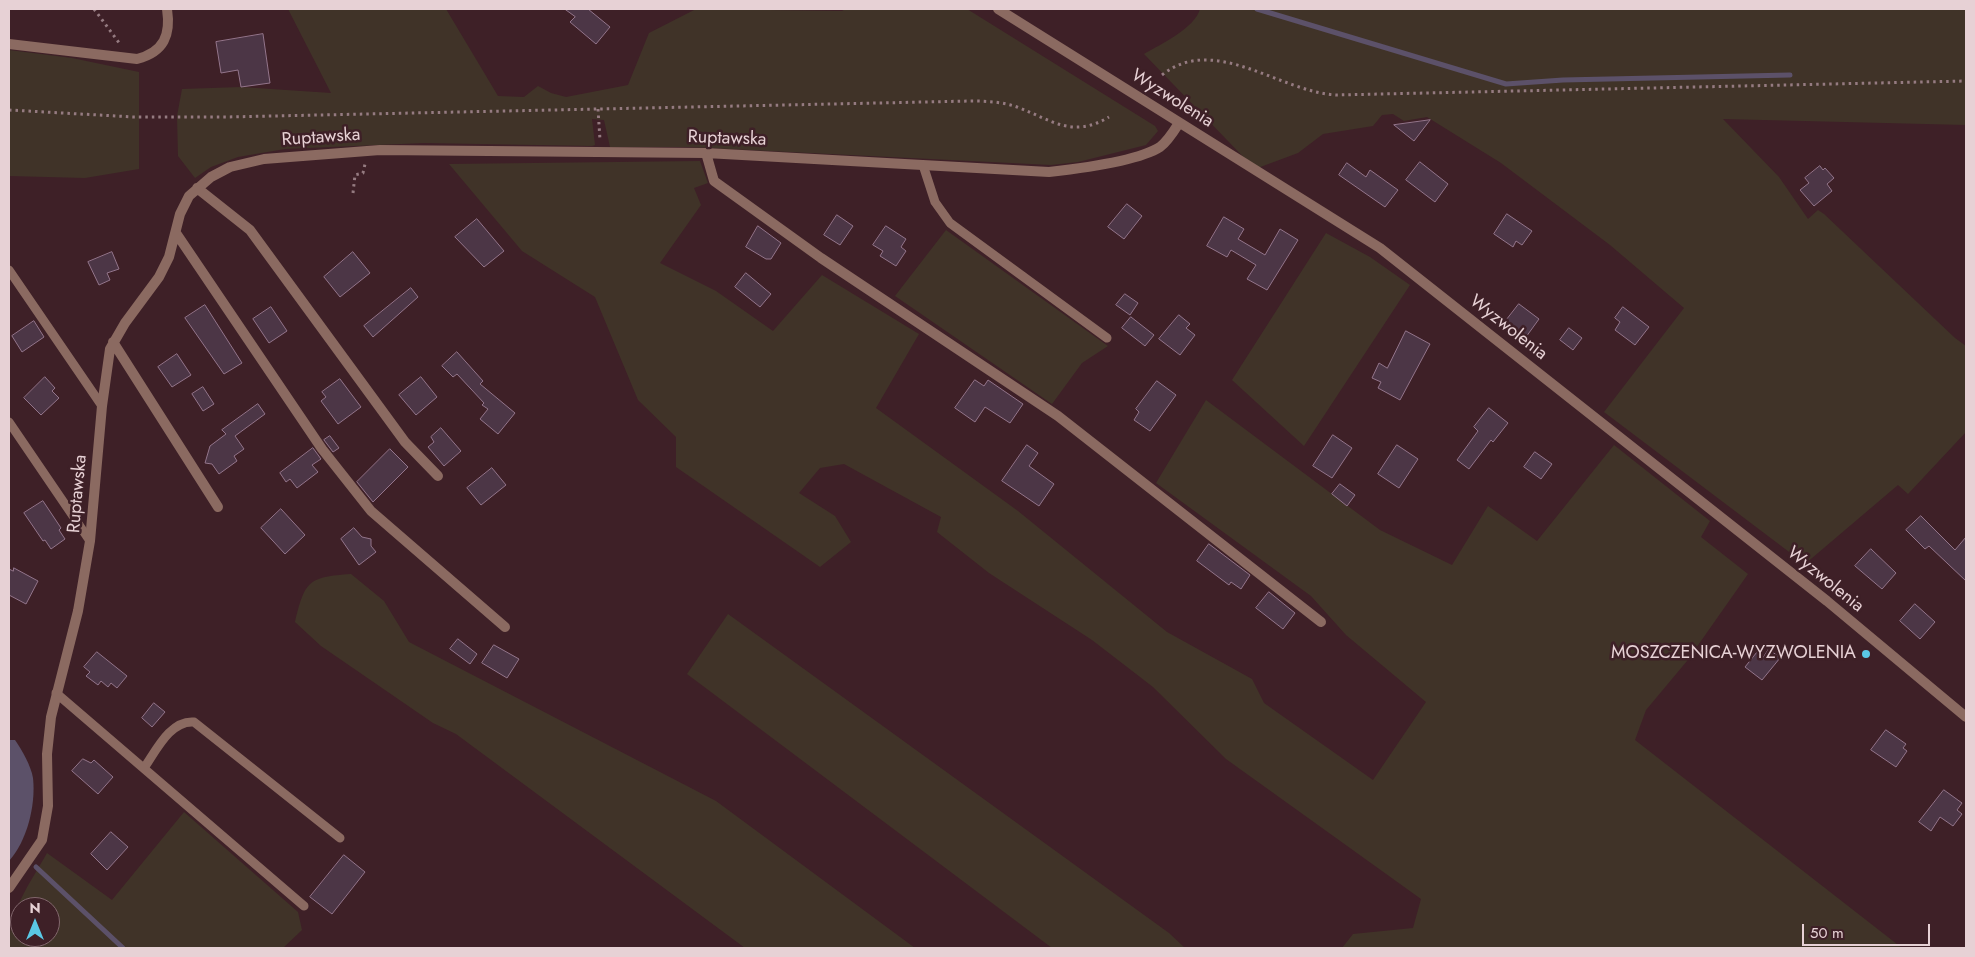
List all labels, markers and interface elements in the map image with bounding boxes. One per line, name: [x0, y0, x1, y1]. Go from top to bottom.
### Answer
street label: Wyzwolenia: [1127, 65, 1217, 133]
street label: Ruptawska: [281, 124, 361, 152]
street label: Ruptawska: [687, 127, 767, 151]
street label: Wyzwolenia: [1465, 291, 1551, 365]
street label: Ruptawska: [64, 454, 92, 534]
street label: Wyzwolenia: [1782, 542, 1868, 618]
place label: MOSZCZENICA-WYZWOLENIA: [1611, 643, 1856, 665]
marker: MOSZCZENICA-WYZWOLENIA: [1860, 648, 1872, 660]
north arrow: [10, 897, 60, 947]
text: N: [29, 898, 41, 918]
scale bar: [1805, 914, 1932, 946]
text: 50 m: [1810, 922, 1844, 944]

